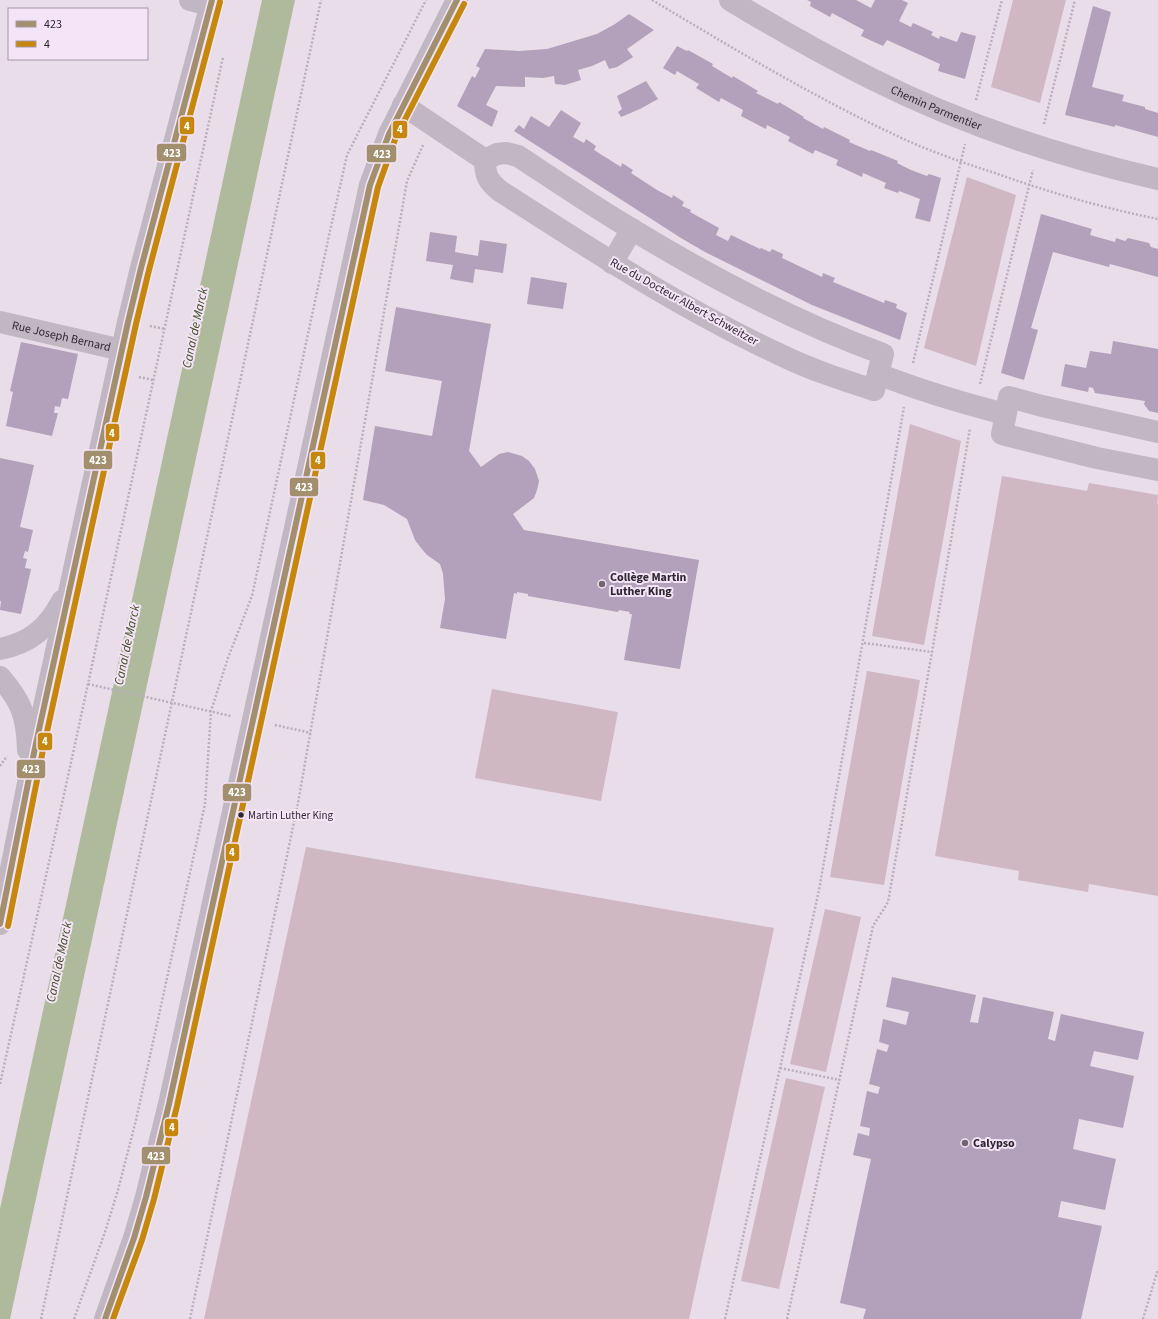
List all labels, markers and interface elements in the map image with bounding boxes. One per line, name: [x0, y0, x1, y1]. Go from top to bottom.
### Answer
legend: [8, 8, 148, 60]
text: 423: [44, 16, 62, 33]
text: 4: [44, 36, 50, 53]
street label: Chemin Parmentier: [888, 81, 985, 135]
line badge: 4: [179, 116, 195, 135]
text: 4: [184, 119, 190, 134]
line badge: 4: [392, 120, 408, 139]
text: 4: [397, 122, 403, 137]
line badge: 423: [156, 143, 187, 162]
line badge: 423: [366, 144, 397, 163]
text: 423: [163, 146, 181, 161]
text: 423: [373, 147, 391, 162]
street label: Rue du Docteur Albert Schweitzer: [607, 254, 762, 350]
water label: Canal de Marck: [178, 285, 212, 370]
street label: Rue Joseph Bernard: [10, 317, 113, 356]
line badge: 4: [105, 423, 120, 442]
text: 4: [109, 426, 115, 441]
line badge: 423: [83, 450, 113, 470]
line badge: 4: [310, 451, 326, 470]
text: 423: [89, 453, 107, 468]
text: 4: [315, 453, 321, 468]
line badge: 423: [289, 477, 319, 497]
text: 423: [295, 480, 313, 495]
place label: Collège Martin Luther King: [610, 569, 687, 600]
marker: Collège Martin Luther King: [597, 579, 607, 589]
water label: Canal de Marck: [110, 602, 144, 687]
line badge: 4: [37, 732, 53, 751]
text: 4: [42, 734, 48, 749]
line badge: 423: [16, 759, 46, 779]
text: 423: [22, 762, 40, 777]
line badge: 423: [222, 783, 252, 802]
text: 423: [228, 785, 246, 800]
place label: Martin Luther King: [248, 808, 333, 823]
marker: Martin Luther King: [236, 810, 246, 820]
line badge: 4: [225, 843, 240, 862]
text: 4: [229, 845, 235, 860]
water label: Canal de Marck: [42, 919, 76, 1004]
line badge: 4: [164, 1118, 179, 1137]
text: 4: [169, 1120, 175, 1135]
place label: Calypso: [973, 1135, 1015, 1152]
marker: Calypso: [960, 1138, 970, 1148]
line badge: 423: [141, 1146, 171, 1165]
text: 423: [147, 1149, 165, 1164]

